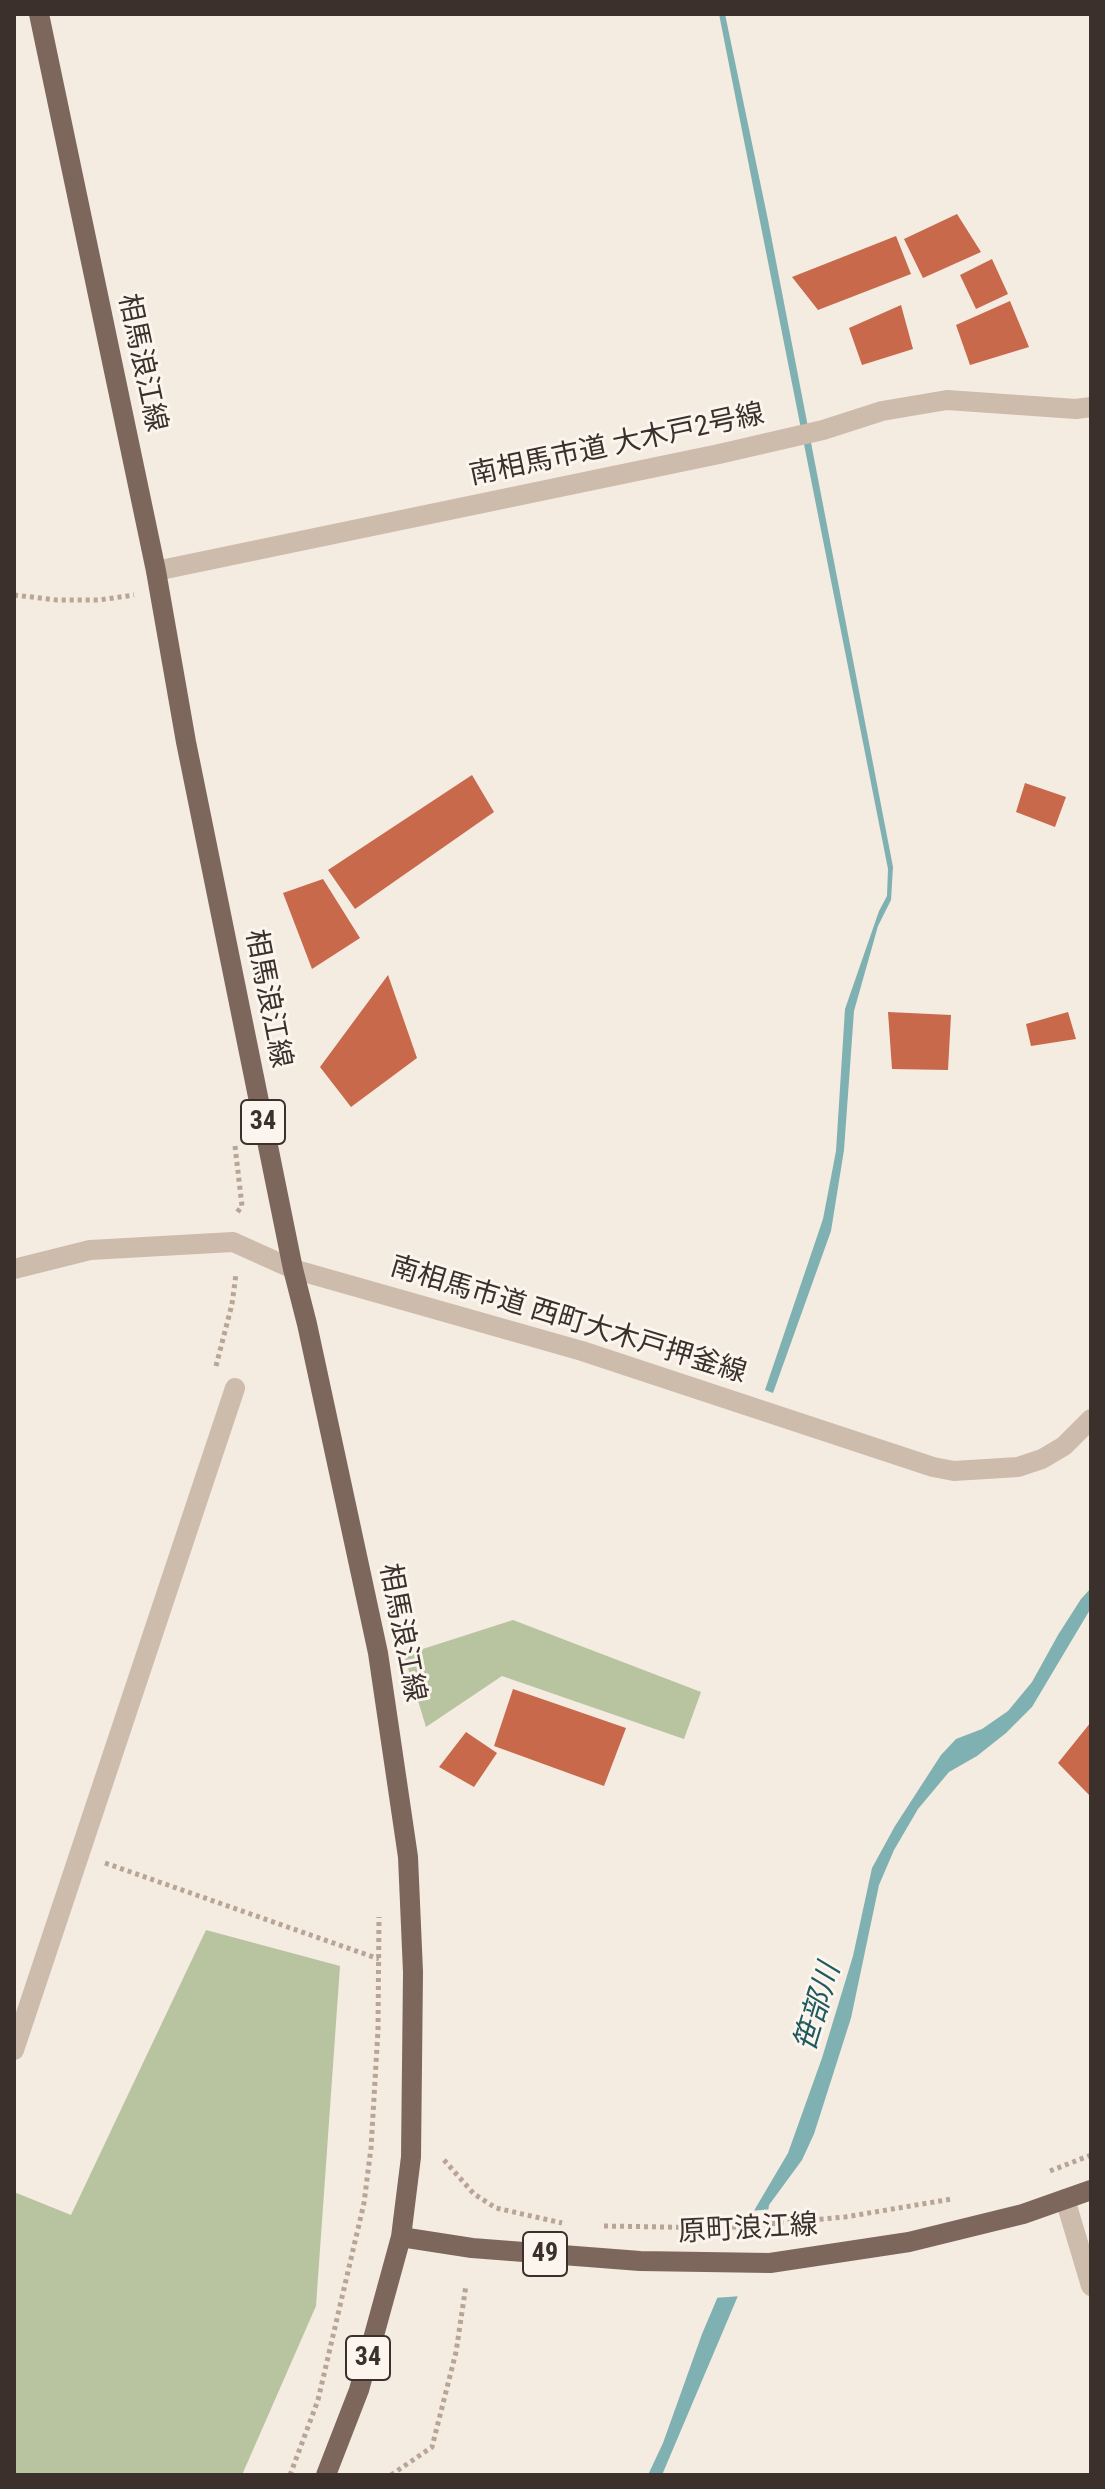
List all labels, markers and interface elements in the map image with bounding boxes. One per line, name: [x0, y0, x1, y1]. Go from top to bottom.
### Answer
street label: 相馬浪江線: [110, 291, 172, 435]
street label: 南相馬市道 大木戸2号線: [467, 398, 767, 494]
street label: 相馬浪江線: [237, 927, 297, 1071]
road number: 34: [241, 1100, 285, 1144]
street label: 南相馬市道 西町大木戸押釜線: [386, 1251, 750, 1391]
street label: 相馬浪江線: [371, 1561, 431, 1705]
water label: 笹部川: [789, 1960, 849, 2056]
street label: 原町浪江線: [677, 2210, 819, 2250]
road number: 49: [523, 2232, 567, 2276]
road number: 34: [346, 2336, 390, 2380]

